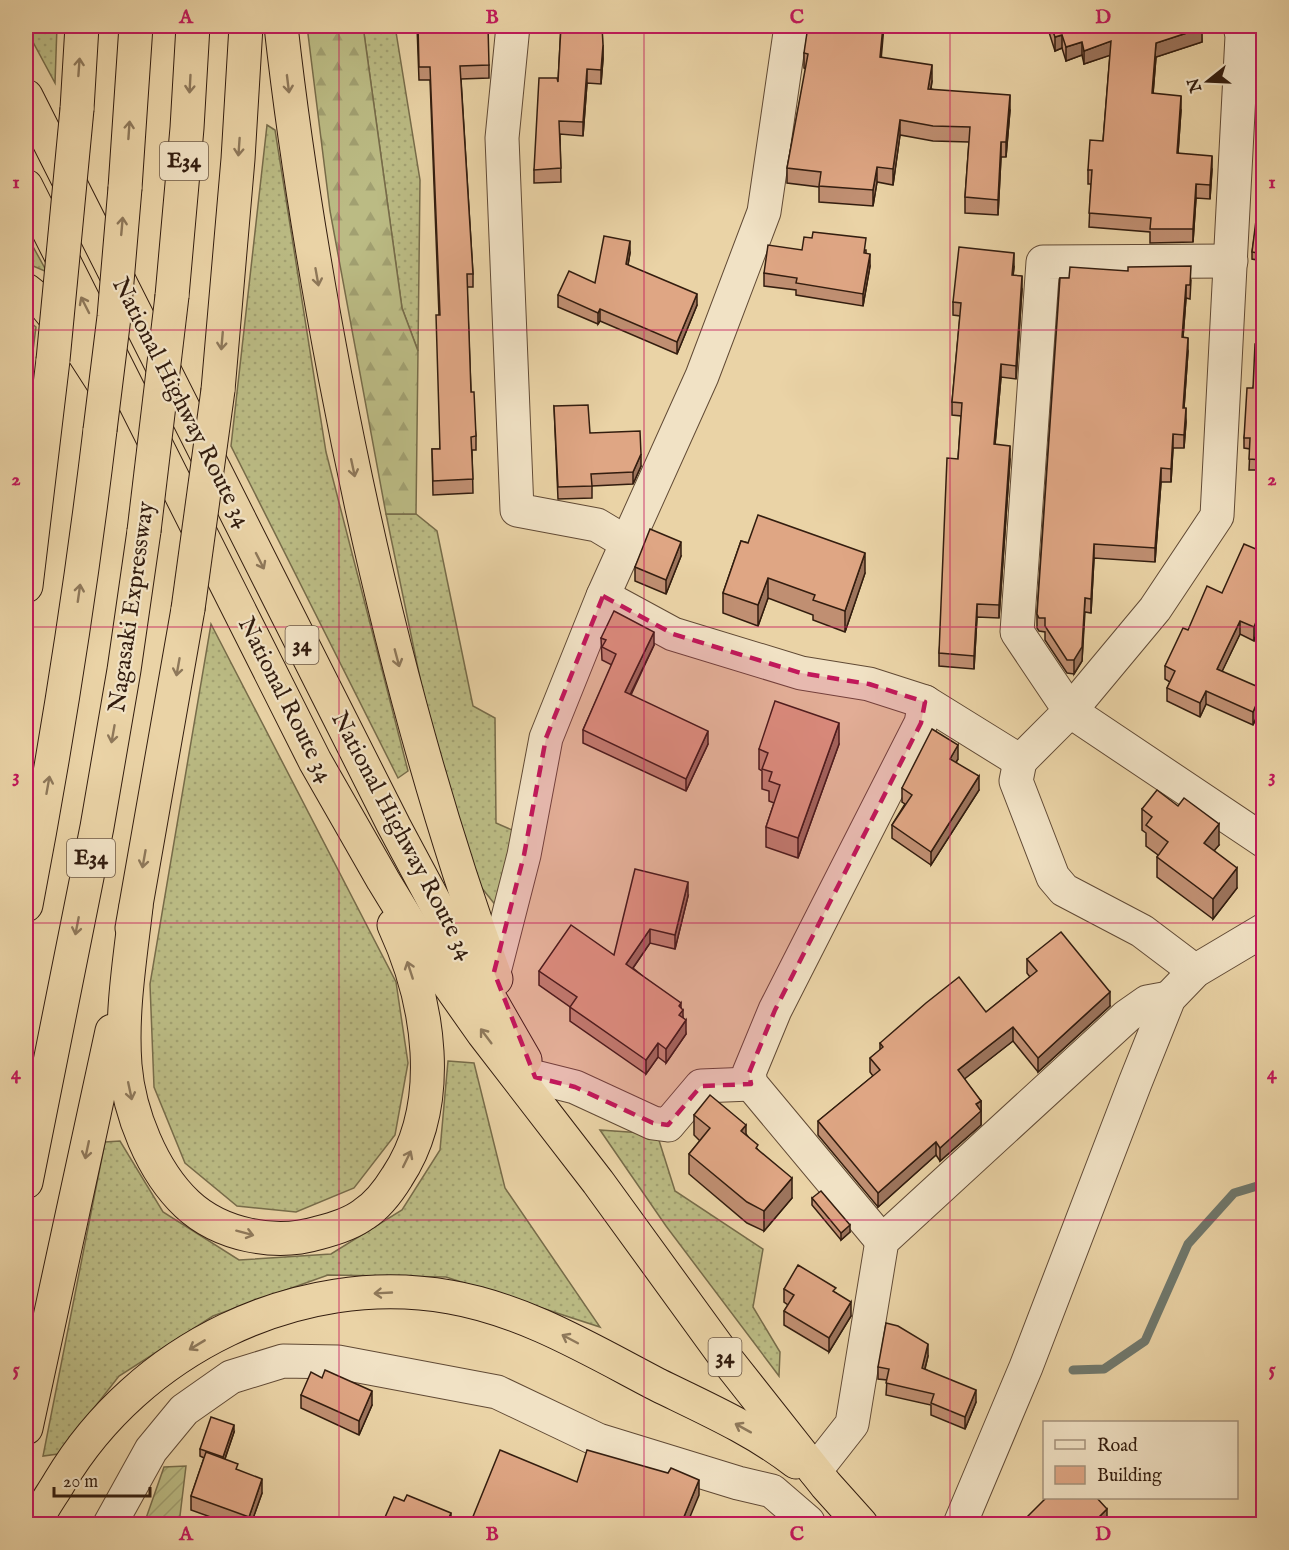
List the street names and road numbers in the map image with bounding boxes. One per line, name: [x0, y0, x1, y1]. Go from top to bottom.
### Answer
road number: E34: [160, 142, 208, 180]
street label: National Highway Route 34: [104, 273, 258, 534]
street label: Nagasaki Expressway: [102, 499, 162, 715]
street label: National Route 34: [230, 612, 340, 788]
road number: 34: [286, 626, 318, 664]
street label: National Highway Route 34: [323, 706, 481, 966]
road number: E34: [67, 839, 115, 877]
road number: 34: [708, 1338, 742, 1376]

